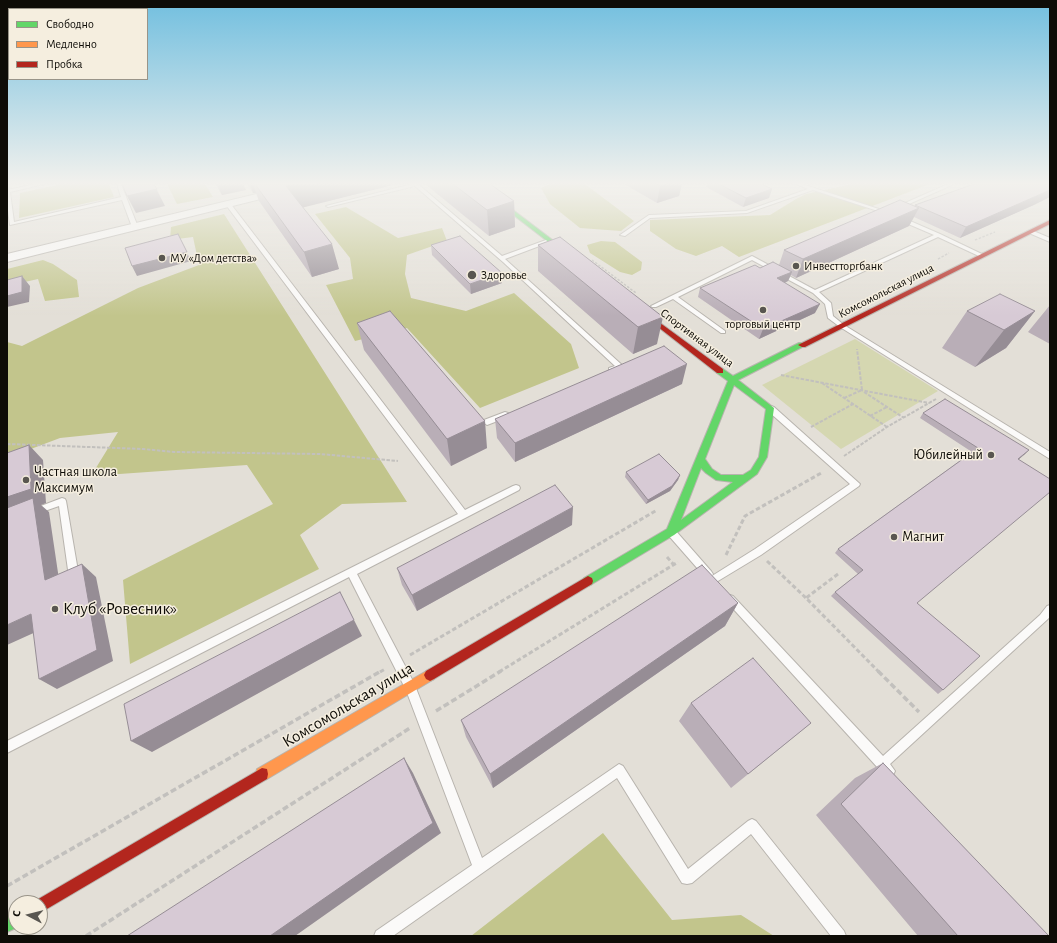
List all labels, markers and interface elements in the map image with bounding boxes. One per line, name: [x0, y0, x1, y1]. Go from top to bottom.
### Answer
legend: [8, 8, 148, 80]
text: Свободно: [46, 18, 94, 30]
text: Медленно: [46, 38, 97, 50]
text: Пробка: [46, 58, 83, 70]
place label: МУ «Дом детства»: [170, 251, 257, 265]
marker: МУ «Дом детства»: [157, 253, 167, 263]
place label: Инвестторгбанк: [804, 259, 882, 273]
marker: Инвестторгбанк: [791, 261, 801, 271]
street label: Комсомольская улица: [836, 261, 936, 321]
place label: Здоровье: [481, 268, 527, 282]
marker: Здоровье: [466, 269, 478, 281]
marker: торговый центр: [758, 305, 768, 315]
street label: Спортивная улица: [657, 306, 737, 370]
place label: торговый центр: [725, 317, 801, 331]
place label: Юбилейный: [913, 447, 983, 463]
marker: Юбилейный: [986, 450, 996, 460]
place label: Частная школа Максимум: [34, 464, 117, 496]
marker: Частная школа Максимум: [21, 475, 31, 485]
place label: Магнит: [902, 529, 944, 545]
marker: Магнит: [889, 532, 899, 542]
place label: Клуб «Ровесник»: [63, 599, 177, 619]
marker: Клуб «Ровесник»: [50, 604, 60, 614]
street label: Комсомольская улица: [279, 658, 417, 752]
north arrow: [8, 895, 48, 935]
text: С: [11, 910, 22, 917]

